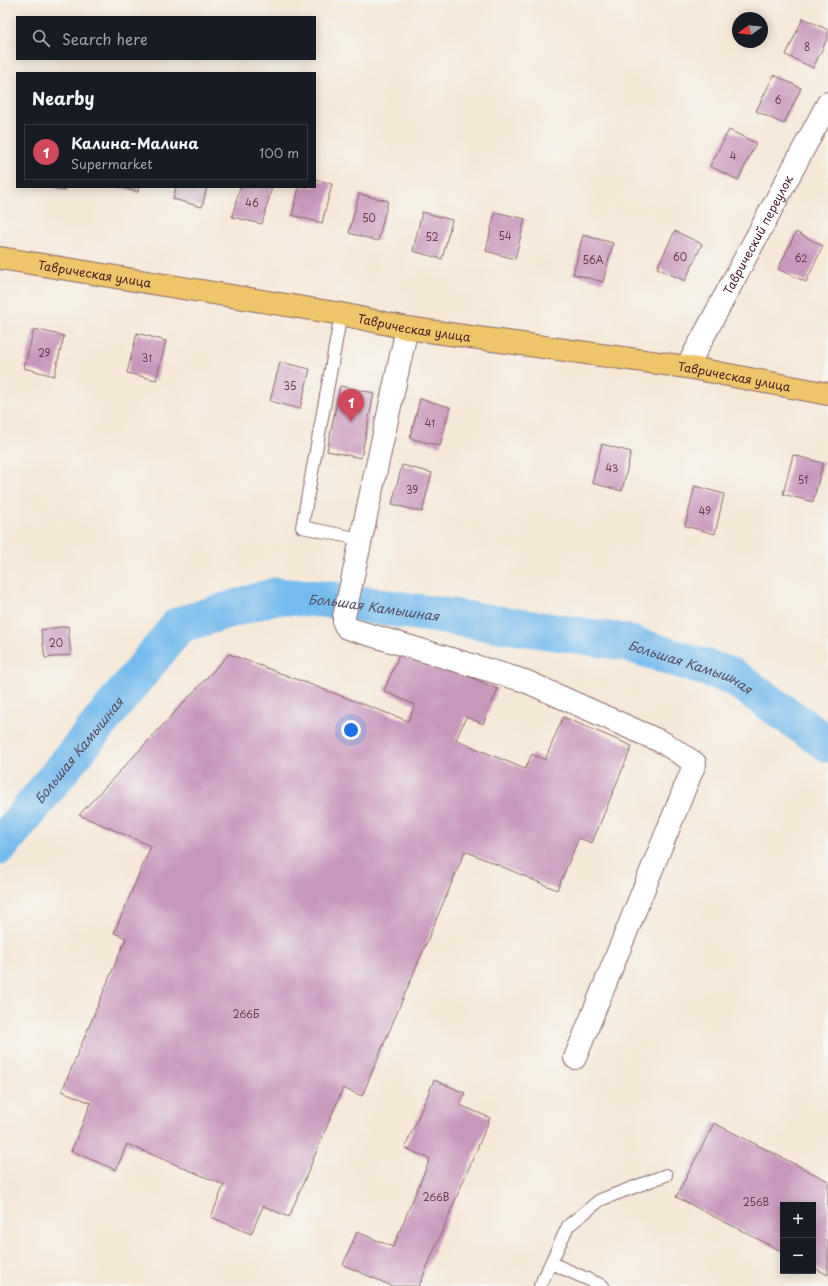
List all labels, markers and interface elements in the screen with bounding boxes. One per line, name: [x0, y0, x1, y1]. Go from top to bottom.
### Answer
north arrow: [732, 12, 768, 48]
search box: [16, 16, 316, 60]
icon: search: [30, 27, 52, 49]
text: Search here: [62, 27, 148, 50]
house number: 8: [804, 39, 810, 54]
text: Nearby: [32, 85, 94, 111]
house number: 6: [774, 92, 782, 107]
text: Калина-Малина: [71, 131, 199, 154]
text: 1: [43, 143, 49, 162]
text: 100 m: [259, 143, 299, 162]
house number: 4: [730, 148, 737, 163]
text: Supermarket: [71, 154, 153, 173]
street label: Таврический переулок: [718, 171, 797, 298]
house number: 46: [245, 195, 259, 210]
house number: 50: [362, 210, 376, 225]
house number: 54: [498, 228, 512, 243]
house number: 52: [425, 229, 439, 244]
house number: 60: [673, 249, 687, 264]
house number: 62: [794, 250, 808, 265]
house number: 56А: [582, 252, 604, 267]
street label: Таврическая улица: [37, 255, 153, 292]
street label: Таврическая улица: [356, 309, 472, 346]
house number: 29: [38, 345, 51, 360]
house number: 31: [142, 350, 152, 365]
street label: Таврическая улица: [677, 357, 793, 396]
house number: 35: [284, 378, 296, 393]
pin: 1: [338, 389, 364, 422]
house number: 41: [425, 415, 435, 430]
house number: 43: [606, 460, 619, 475]
house number: 51: [798, 472, 808, 487]
house number: 39: [406, 482, 418, 497]
house number: 49: [699, 503, 711, 518]
water label: Большая Камышная: [308, 589, 441, 625]
house number: 20: [49, 635, 63, 650]
water label: Большая Камышная: [626, 635, 758, 698]
water label: Большая Камышная: [29, 692, 128, 807]
your location: [341, 720, 361, 740]
house number: 266Б: [233, 1006, 260, 1021]
house number: 266В: [423, 1189, 450, 1204]
house number: 256В: [743, 1194, 770, 1209]
map controls: [780, 1202, 816, 1274]
button: +: [780, 1202, 816, 1238]
button: −: [780, 1238, 816, 1274]

